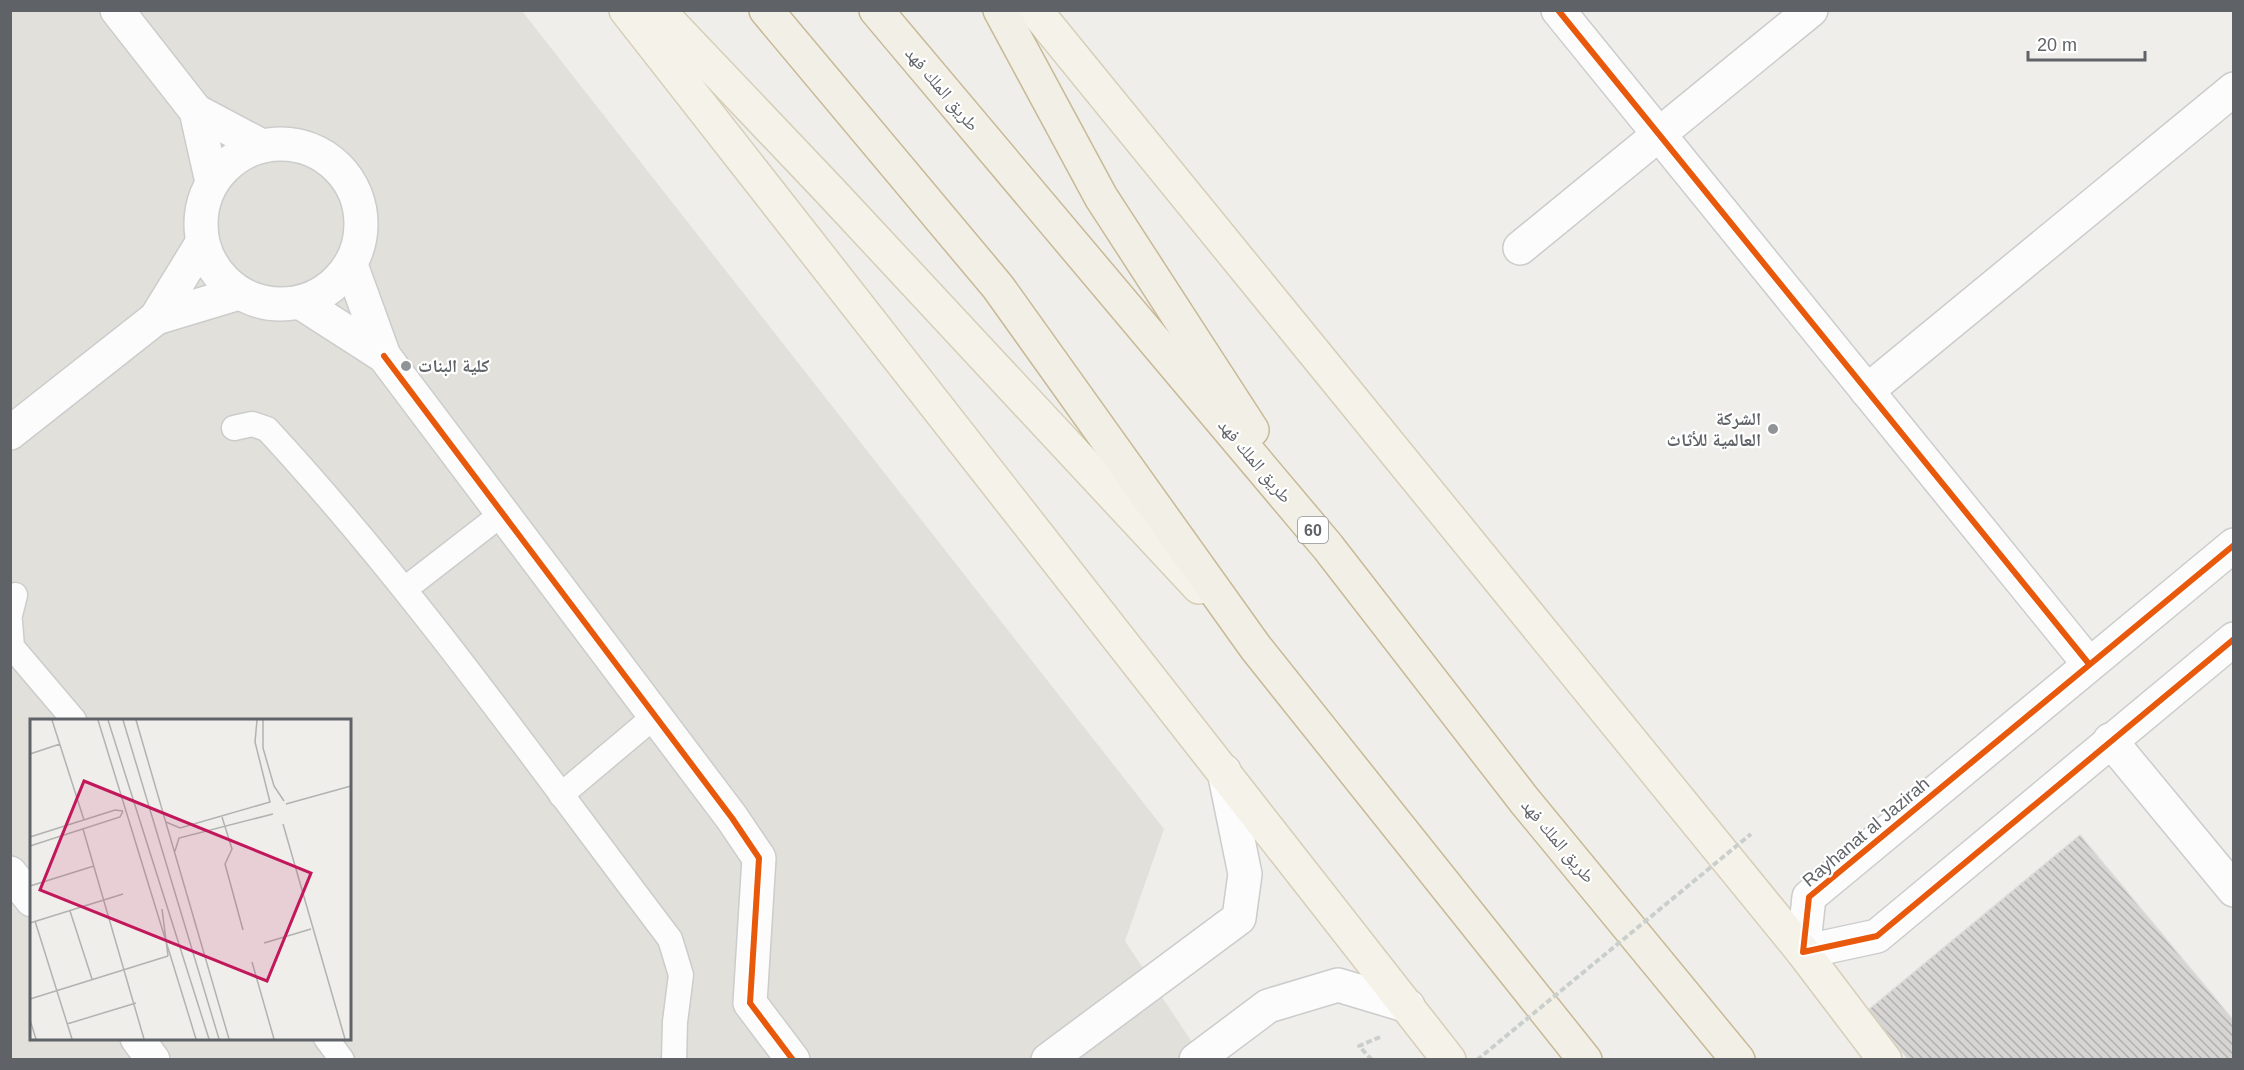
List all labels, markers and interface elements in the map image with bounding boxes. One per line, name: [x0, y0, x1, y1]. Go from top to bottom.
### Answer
scale bar: [2028, 24, 2145, 62]
text: 20 m: [2037, 35, 2077, 55]
street label: طريق الملك فهد: [900, 43, 983, 136]
place label: كلية البنات: [418, 356, 490, 377]
marker: كلية البنات: [399, 359, 413, 373]
place label: الشركة العالمية للأثاث: [1666, 409, 1761, 450]
street label: طريق الملك فهد: [1213, 415, 1296, 508]
marker: الشركة العالمية للأثاث: [1766, 422, 1780, 436]
road number: 60: [1298, 517, 1328, 543]
inset map: [30, 719, 351, 1040]
street label: Rayhanat al Jazirah: [1799, 773, 1933, 891]
street label: طريق الملك فهد: [1516, 795, 1599, 888]

